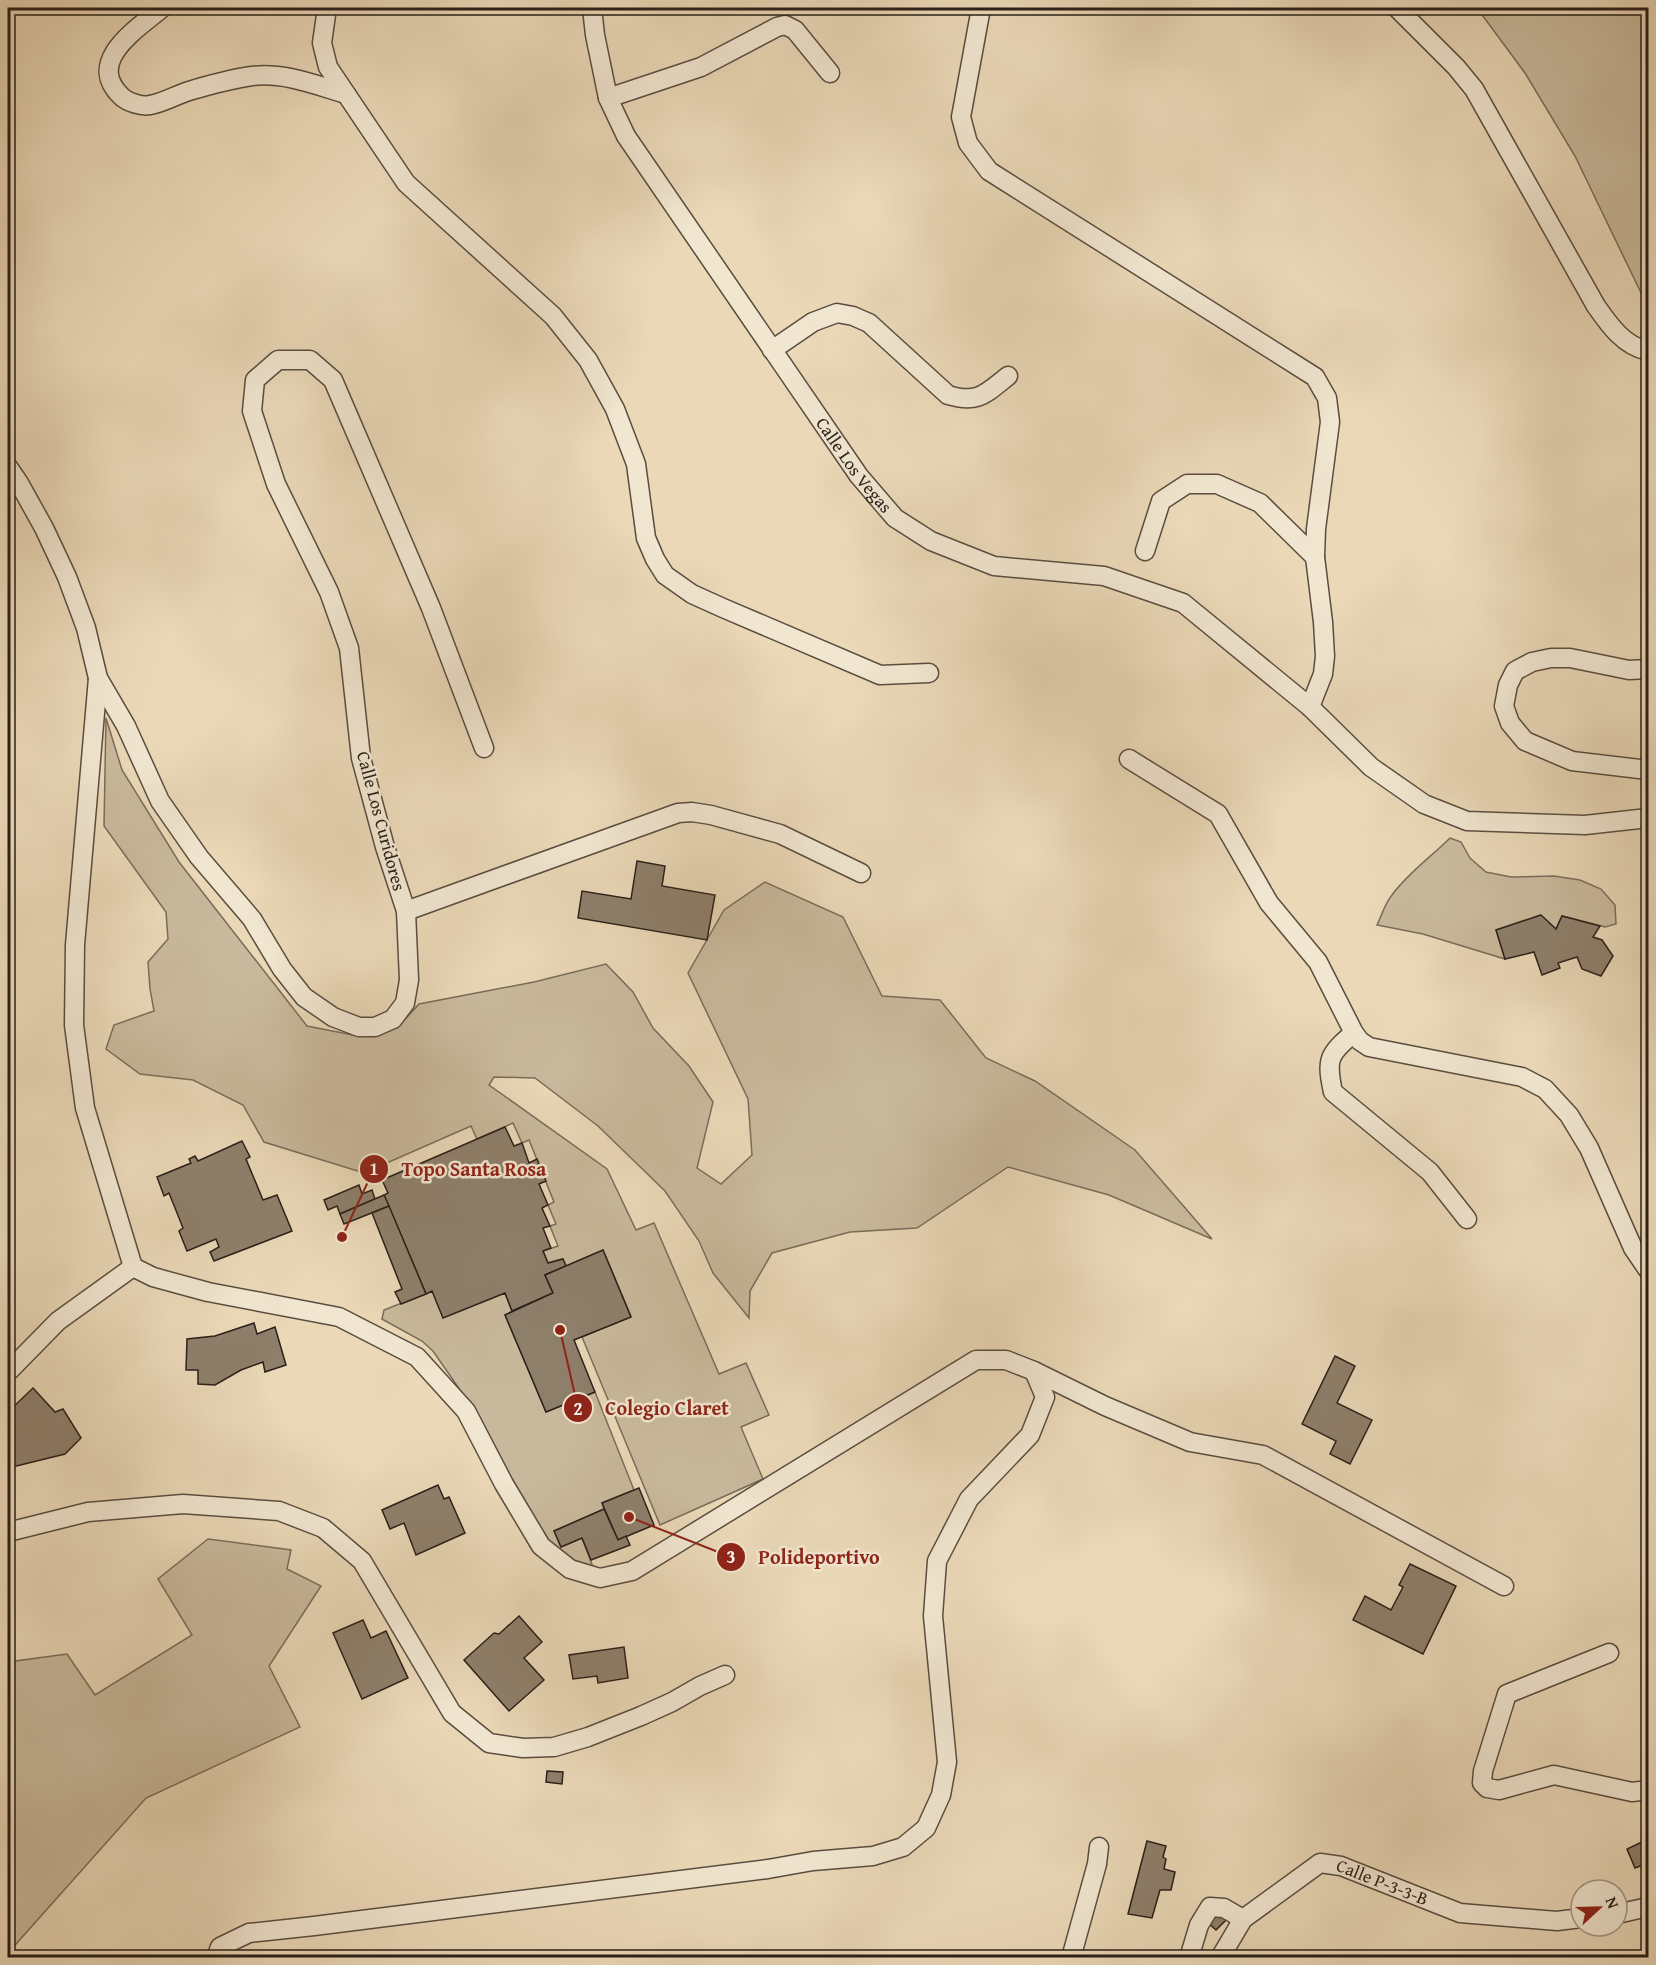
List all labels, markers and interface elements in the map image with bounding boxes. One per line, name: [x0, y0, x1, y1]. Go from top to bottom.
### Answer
street label: Calle Los Vegas: [809, 411, 899, 519]
street label: Calle Los Curidores: [350, 748, 413, 894]
callout: Topo Santa Rosa: [359, 1150, 558, 1188]
text: Topo Santa Rosa: [402, 1154, 547, 1183]
text: 1: [369, 1155, 379, 1182]
callout: Colegio Claret: [563, 1389, 741, 1427]
text: Colegio Claret: [605, 1393, 729, 1422]
text: 2: [573, 1395, 583, 1422]
callout: Polideportivo: [716, 1538, 892, 1576]
text: Polideportivo: [758, 1542, 880, 1571]
text: 3: [726, 1543, 736, 1570]
street label: Calle P-3-3-B: [1332, 1851, 1432, 1912]
north arrow: [1569, 1878, 1629, 1938]
text: N: [1600, 1893, 1626, 1912]

